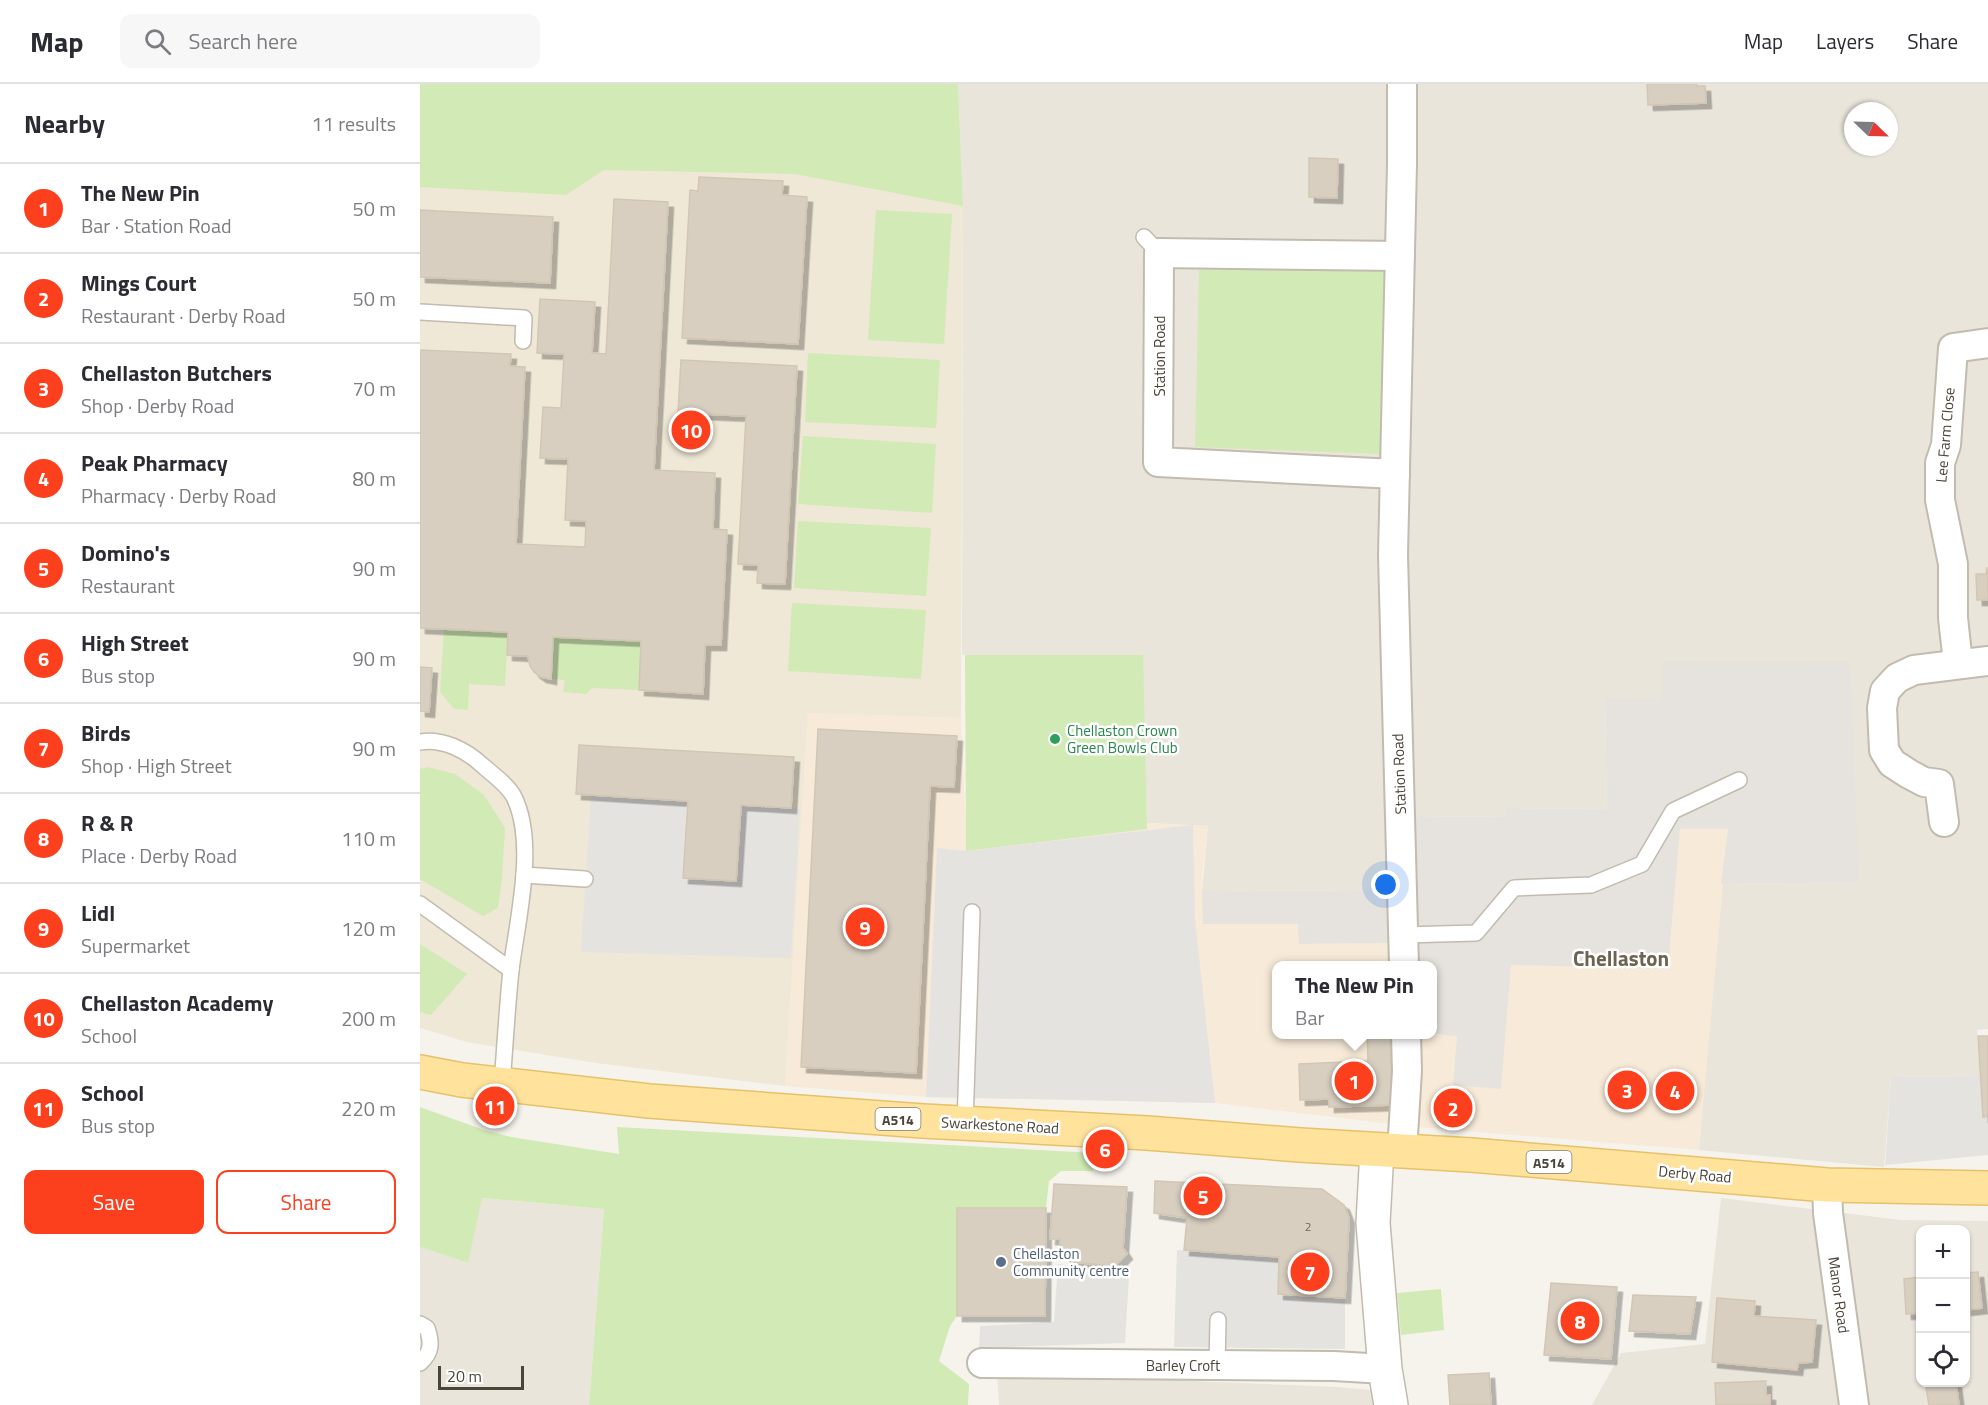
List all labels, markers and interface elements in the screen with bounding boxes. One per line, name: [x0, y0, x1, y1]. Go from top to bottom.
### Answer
search box: [120, 14, 540, 68]
text: Map: [30, 20, 84, 63]
text: Search here: [189, 24, 298, 58]
icon: search: [141, 25, 174, 58]
text: Map: [1744, 25, 1783, 57]
text: Layers: [1816, 25, 1874, 57]
text: Share: [1907, 25, 1958, 57]
north arrow: [1844, 102, 1898, 156]
text: Nearby: [24, 104, 105, 143]
text: 11 results: [312, 108, 396, 139]
text: The New Pin: [81, 176, 200, 210]
text: 1: [38, 193, 49, 224]
text: 50 m: [352, 193, 396, 224]
text: Bar · Station Road: [81, 210, 232, 241]
text: Mings Court: [81, 266, 197, 300]
text: 2: [38, 283, 49, 314]
text: 50 m: [352, 283, 396, 314]
text: Restaurant · Derby Road: [81, 300, 286, 331]
street label: Station Road: [1148, 315, 1171, 397]
text: Chellaston Butchers: [81, 356, 272, 390]
text: 3: [38, 373, 49, 404]
text: 70 m: [352, 373, 396, 404]
street label: Lee Farm Close: [1929, 386, 1961, 484]
text: Shop · Derby Road: [81, 390, 234, 421]
pin: 10: [672, 408, 710, 452]
text: Peak Pharmacy: [81, 446, 228, 480]
text: 4: [38, 463, 49, 494]
text: 80 m: [352, 463, 396, 494]
text: Pharmacy · Derby Road: [81, 480, 276, 511]
text: Domino's: [81, 536, 170, 570]
text: 5: [38, 553, 49, 584]
text: 90 m: [352, 553, 396, 584]
text: Restaurant: [81, 570, 175, 601]
text: High Street: [81, 626, 189, 660]
text: 6: [38, 643, 49, 674]
text: 90 m: [352, 643, 396, 674]
text: Bus stop: [81, 660, 155, 691]
text: Birds: [81, 716, 131, 750]
place label: Chellaston Crown Green Bowls Club: [1067, 719, 1178, 759]
marker: Chellaston Crown Green Bowls Club: [1048, 732, 1062, 746]
text: 7: [38, 733, 49, 764]
text: 90 m: [352, 733, 396, 764]
street label: Station Road: [1386, 733, 1412, 815]
text: Shop · High Street: [81, 750, 232, 781]
text: R & R: [81, 806, 133, 840]
text: 8: [38, 823, 49, 854]
text: 110 m: [341, 823, 396, 854]
text: Place · Derby Road: [81, 840, 237, 871]
your location: [1371, 870, 1400, 899]
text: Lidl: [81, 896, 115, 930]
pin: 9: [846, 904, 884, 950]
text: 9: [38, 913, 49, 944]
text: 120 m: [341, 913, 396, 944]
text: Supermarket: [81, 930, 190, 961]
district label: Chellaston: [1573, 942, 1669, 974]
popup: [1272, 961, 1437, 1039]
text: The New Pin: [1295, 968, 1414, 1002]
text: Chellaston Academy: [81, 986, 273, 1020]
text: Bar: [1295, 1002, 1324, 1033]
text: 10: [32, 1003, 55, 1034]
text: 200 m: [341, 1003, 396, 1034]
text: School: [81, 1020, 137, 1051]
pin: 1: [1334, 1058, 1374, 1104]
pin: 3: [1608, 1068, 1646, 1112]
pin: 4: [1656, 1068, 1694, 1114]
text: School: [81, 1076, 144, 1110]
pin: 11: [476, 1084, 514, 1128]
pin: 2: [1434, 1086, 1472, 1130]
text: 11: [32, 1093, 55, 1124]
text: 220 m: [341, 1093, 396, 1124]
road number: A514: [876, 1108, 920, 1130]
text: Bus stop: [81, 1110, 155, 1141]
street label: Swarkestone Road: [940, 1110, 1060, 1140]
pin: 6: [1086, 1126, 1124, 1172]
road number: A514: [1526, 1151, 1572, 1173]
street label: Derby Road: [1658, 1159, 1732, 1189]
button: Save: [24, 1170, 204, 1234]
button: Share: [216, 1170, 396, 1234]
pin: 5: [1184, 1174, 1222, 1218]
house number: 2: [1305, 1217, 1311, 1236]
map controls: [1916, 1225, 1970, 1387]
button: +: [1916, 1225, 1970, 1279]
place label: Chellaston Community centre: [1013, 1242, 1129, 1282]
pin: 7: [1290, 1250, 1330, 1294]
marker: Chellaston Community centre: [994, 1255, 1008, 1269]
street label: Manor Road: [1822, 1255, 1856, 1335]
button: −: [1916, 1279, 1970, 1333]
pin: 8: [1560, 1298, 1600, 1344]
button: locate: [1916, 1333, 1970, 1387]
street label: Barley Croft: [1146, 1354, 1221, 1377]
scale bar: [438, 1363, 524, 1390]
text: 20 m: [447, 1364, 482, 1388]

